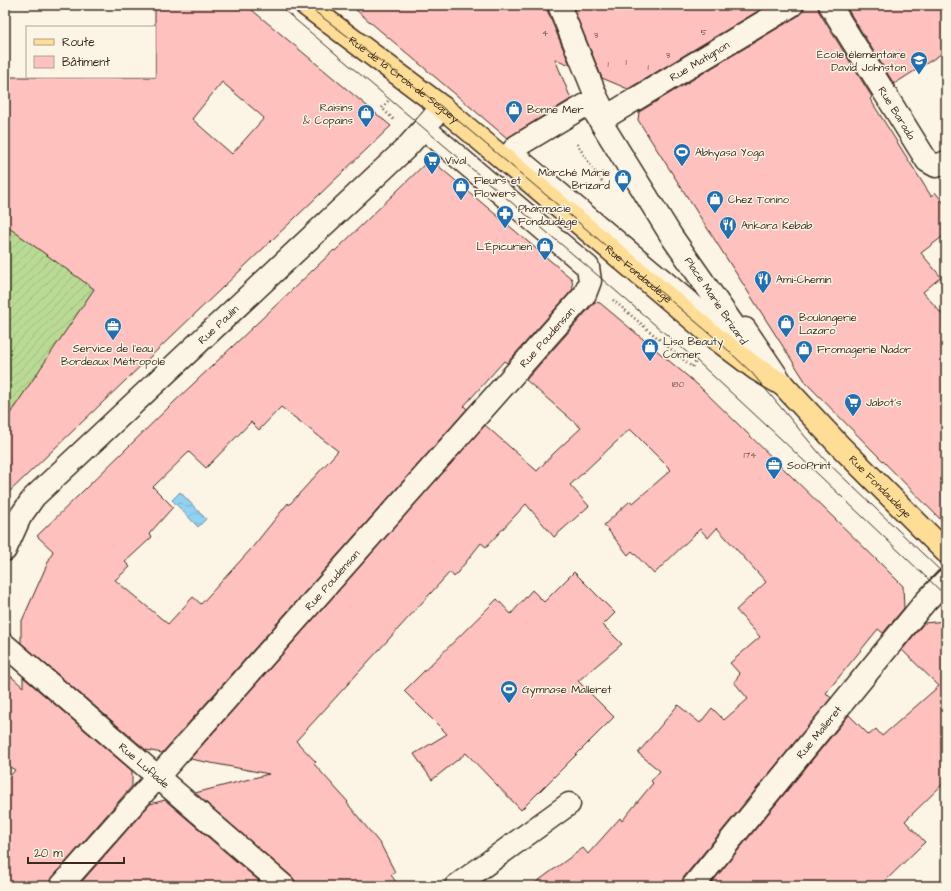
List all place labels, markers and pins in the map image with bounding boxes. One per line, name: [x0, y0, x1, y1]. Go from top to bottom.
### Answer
place label: École élementaire David Johnston: [817, 47, 906, 75]
school or university icon: École élementaire David Johnston: [909, 50, 929, 75]
shop icon: Bonne Mer: [504, 99, 524, 124]
place label: Raisins & Copains: [303, 100, 353, 128]
place label: Bonne Mer: [527, 102, 583, 117]
shop icon: Raisins & Copains: [356, 103, 376, 128]
sports icon: Abhyasa Yoga: [672, 142, 692, 167]
place label: Abhyasa Yoga: [695, 145, 765, 161]
supermarket icon: Vival: [422, 150, 442, 175]
place label: Vival: [445, 153, 467, 168]
place label: Marché Marie Brizard: [538, 165, 610, 193]
shop icon: Marché Marie Brizard: [613, 168, 633, 193]
place label: Fleurs et Flowers: [474, 173, 522, 201]
shop icon: Fleurs et Flowers: [451, 176, 471, 201]
shop icon: Chez Tonino: [705, 189, 725, 214]
place label: Chez Tonino: [728, 192, 790, 207]
place label: Pharmacie Fondaudège: [518, 201, 577, 230]
pharmacy icon: Pharmacie Fondaudège: [495, 204, 515, 229]
restaurant icon: Ankara Kebab: [718, 215, 738, 240]
place label: Ankara Kebab: [741, 218, 813, 233]
shop icon: L'Épicurien: [535, 236, 555, 261]
place label: L'Épicurien: [477, 239, 532, 254]
restaurant icon: Ami-Chemin: [753, 269, 773, 294]
place label: Ami-Chemin: [776, 272, 832, 287]
place label: Boulangerie Lazaro: [799, 310, 857, 338]
shop icon: Boulangerie Lazaro: [776, 313, 796, 338]
office icon: Service de l'eau Bordeaux Métropole: [103, 316, 123, 341]
place label: Lisa Beauty Corner: [663, 334, 723, 362]
shop icon: Lisa Beauty Corner: [640, 337, 660, 362]
shop icon: Fromagerie Nador: [794, 339, 814, 364]
place label: Service de l'eau Bordeaux Métropole: [61, 341, 165, 369]
place label: Fromagerie Nador: [817, 342, 911, 358]
supermarket icon: Jabot's: [843, 392, 863, 417]
place label: Jabot's: [866, 395, 902, 410]
office icon: SooPrint: [764, 455, 784, 480]
place label: SooPrint: [787, 458, 832, 473]
sports icon: Gymnase Malleret: [499, 679, 519, 704]
place label: Gymnase Malleret: [522, 682, 612, 698]

